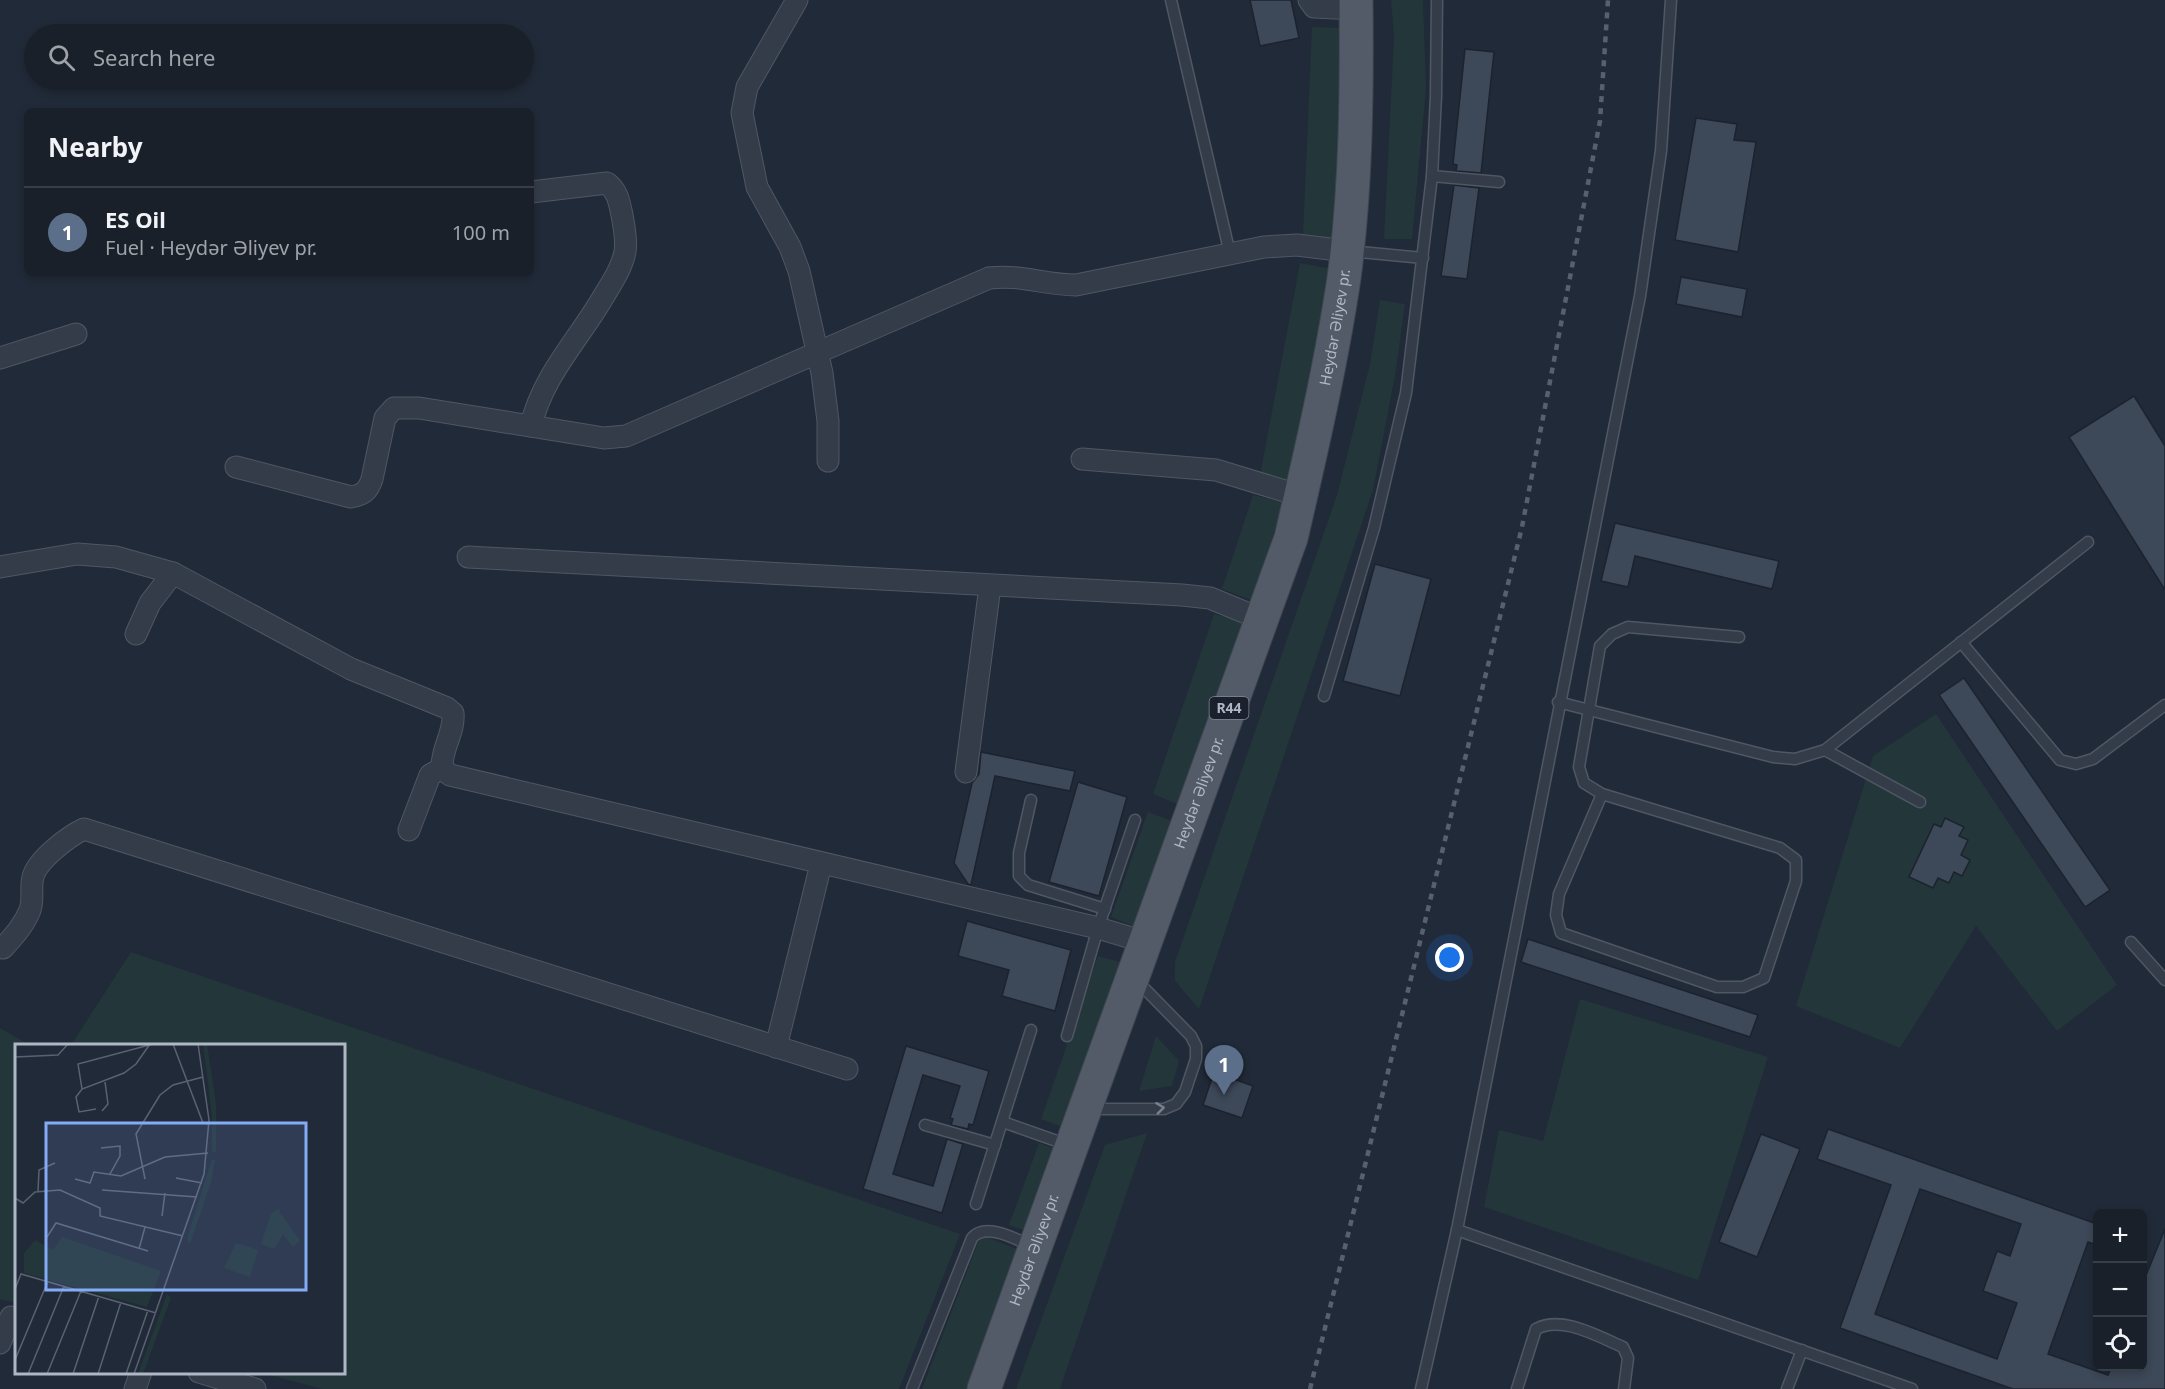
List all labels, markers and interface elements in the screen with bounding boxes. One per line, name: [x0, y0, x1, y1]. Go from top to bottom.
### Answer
search box: [24, 24, 534, 90]
icon: search: [45, 41, 78, 74]
text: Search here: [93, 42, 215, 72]
text: Nearby: [48, 129, 143, 165]
text: ES Oil: [105, 204, 166, 234]
text: 1: [62, 219, 73, 246]
text: 100 m: [452, 219, 510, 246]
text: Fuel · Heydər Əliyev pr.: [105, 234, 317, 261]
street label: Heydər Əliyev pr.: [1314, 268, 1354, 387]
road number: R44: [1210, 697, 1248, 719]
street label: Heydər Əliyev pr.: [1169, 733, 1228, 851]
your location: [1435, 943, 1464, 972]
inset map: [15, 1044, 345, 1374]
pin: 1: [1204, 1046, 1244, 1095]
one-way arrow: [1155, 1102, 1165, 1115]
street label: Heydər Əliyev pr.: [1004, 1191, 1063, 1308]
map controls: [2093, 1209, 2147, 1371]
button: +: [2093, 1209, 2147, 1263]
button: −: [2093, 1263, 2147, 1317]
button: locate: [2093, 1317, 2147, 1371]

